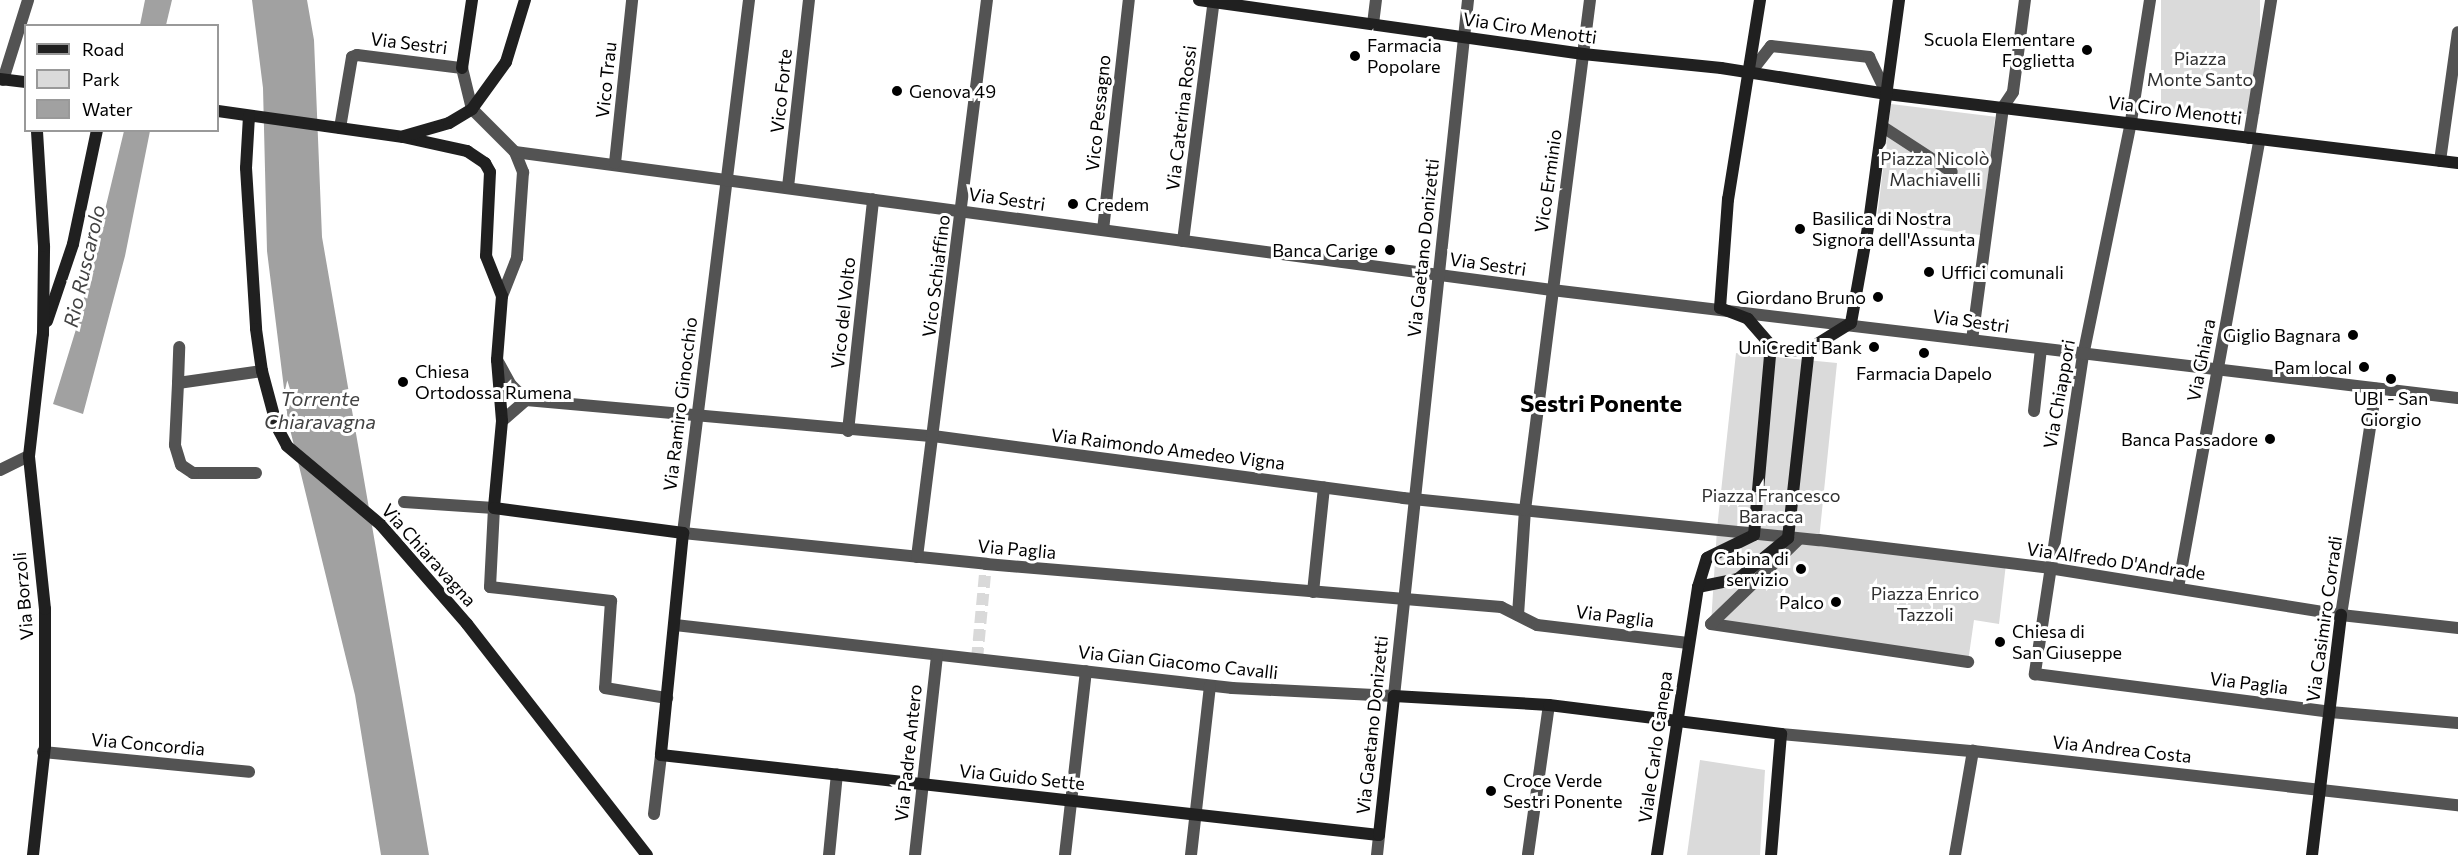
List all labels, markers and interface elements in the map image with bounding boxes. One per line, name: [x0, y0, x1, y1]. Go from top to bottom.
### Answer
street label: Via Ciro Menotti: [1462, 8, 1598, 48]
legend: [24, 24, 219, 132]
street label: Via Sestri: [369, 28, 449, 58]
place label: Scuola Elementare Foglietta: [1924, 29, 2075, 72]
place label: Farmacia Popolare: [1367, 35, 1442, 78]
text: Road: [82, 38, 124, 60]
street label: Vico Trau: [591, 41, 621, 119]
marker: Scuola Elementare Foglietta: [2080, 43, 2094, 57]
street label: Via Caterina Rossi: [1161, 44, 1201, 192]
street label: Vico Forte: [766, 48, 796, 134]
park label: Piazza Monte Santo: [2147, 48, 2253, 90]
marker: Farmacia Popolare: [1348, 49, 1362, 63]
street label: Vico Pessagno: [1081, 54, 1115, 172]
text: Park: [82, 68, 120, 90]
place label: Genova 49: [909, 80, 996, 102]
marker: Genova 49: [890, 84, 904, 98]
street label: Via Ciro Menotti: [2107, 91, 2243, 129]
text: Water: [82, 98, 133, 120]
street label: Vico Erminio: [1530, 128, 1566, 234]
park label: Piazza Nicolò Machiavelli: [1880, 148, 1990, 190]
street label: Via Gaetano Donizetti: [1403, 157, 1443, 339]
street label: Via Sestri: [967, 183, 1047, 215]
place label: Credem: [1085, 193, 1149, 215]
marker: Credem: [1066, 197, 1080, 211]
water label: Rio Ruscarolo: [58, 202, 110, 330]
place label: Basilica di Nostra Signora dell'Assunta: [1812, 208, 1975, 250]
street label: Vico Schiaffino: [918, 213, 954, 339]
marker: Basilica di Nostra Signora dell'Assunta: [1793, 222, 1807, 236]
place label: Banca Carige: [1272, 239, 1378, 261]
marker: Banca Carige: [1383, 243, 1397, 257]
street label: Via Sestri: [1448, 248, 1528, 280]
street label: Vico del Volto: [826, 256, 860, 370]
place label: Uffici comunali: [1941, 261, 2064, 283]
marker: Uffici comunali: [1922, 265, 1936, 279]
place label: Giordano Bruno: [1736, 286, 1866, 308]
marker: Giordano Bruno: [1871, 290, 1885, 304]
street label: Via Sestri: [1931, 305, 2011, 337]
street label: Via Ramiro Ginocchio: [659, 316, 701, 492]
street label: Via Ghiara: [2182, 317, 2220, 403]
place label: Giglio Bagnara: [2223, 324, 2341, 346]
marker: Giglio Bagnara: [2346, 328, 2360, 342]
place label: UniCredit Bank: [1738, 336, 1862, 358]
street label: Via Chiappori: [2039, 338, 2079, 450]
marker: UniCredit Bank: [1867, 340, 1881, 354]
marker: Farmacia Dapelo: [1917, 346, 1931, 360]
place label: Pam local: [2274, 356, 2352, 378]
marker: Pam local: [2357, 360, 2371, 374]
place label: Chiesa Ortodossa Rumena: [415, 361, 572, 404]
place label: Farmacia Dapelo: [1856, 362, 1992, 384]
marker: UBI - San Giorgio: [2384, 372, 2398, 386]
marker: Chiesa Ortodossa Rumena: [396, 375, 410, 389]
water label: Torrente Chiaravagna: [264, 386, 376, 433]
place label: UBI - San Giorgio: [2354, 388, 2428, 430]
district label: Sestri Ponente: [1520, 389, 1682, 417]
street label: Via Raimondo Amedeo Vigna: [1050, 424, 1286, 474]
place label: Banca Passadore: [2121, 428, 2258, 450]
marker: Banca Passadore: [2263, 432, 2277, 446]
park label: Piazza Francesco Baracca: [1701, 485, 1841, 528]
street label: Via Chiaravagna: [377, 499, 481, 611]
street label: Via Paglia: [977, 535, 1057, 563]
street label: Via Casimiro Corradi: [2302, 535, 2346, 703]
street label: Via Alfredo D'Andrade: [2025, 538, 2207, 584]
place label: Cabina di servizio: [1714, 548, 1789, 590]
street label: Via Borzoli: [8, 551, 38, 641]
marker: Cabina di servizio: [1794, 562, 1808, 576]
park label: Piazza Enrico Tazzoli: [1871, 583, 1979, 626]
place label: Palco: [1779, 591, 1824, 613]
marker: Palco: [1829, 595, 1843, 609]
street label: Via Paglia: [1575, 600, 1655, 632]
place label: Chiesa di San Giuseppe: [2012, 621, 2122, 664]
street label: Via Gaetano Donizetti: [1352, 634, 1392, 816]
marker: Chiesa di San Giuseppe: [1993, 635, 2007, 649]
street label: Via Gian Giacomo Cavalli: [1077, 641, 1279, 683]
street label: Via Paglia: [2209, 667, 2289, 699]
street label: Viale Carlo Canepa: [1634, 670, 1676, 824]
street label: Via Padre Antero: [890, 683, 926, 823]
street label: Via Concordia: [90, 728, 206, 760]
street label: Via Andrea Costa: [2051, 731, 2193, 767]
street label: Via Guido Sette: [958, 760, 1086, 794]
place label: Croce Verde Sestri Ponente: [1503, 770, 1622, 812]
marker: Croce Verde Sestri Ponente: [1484, 784, 1498, 798]

